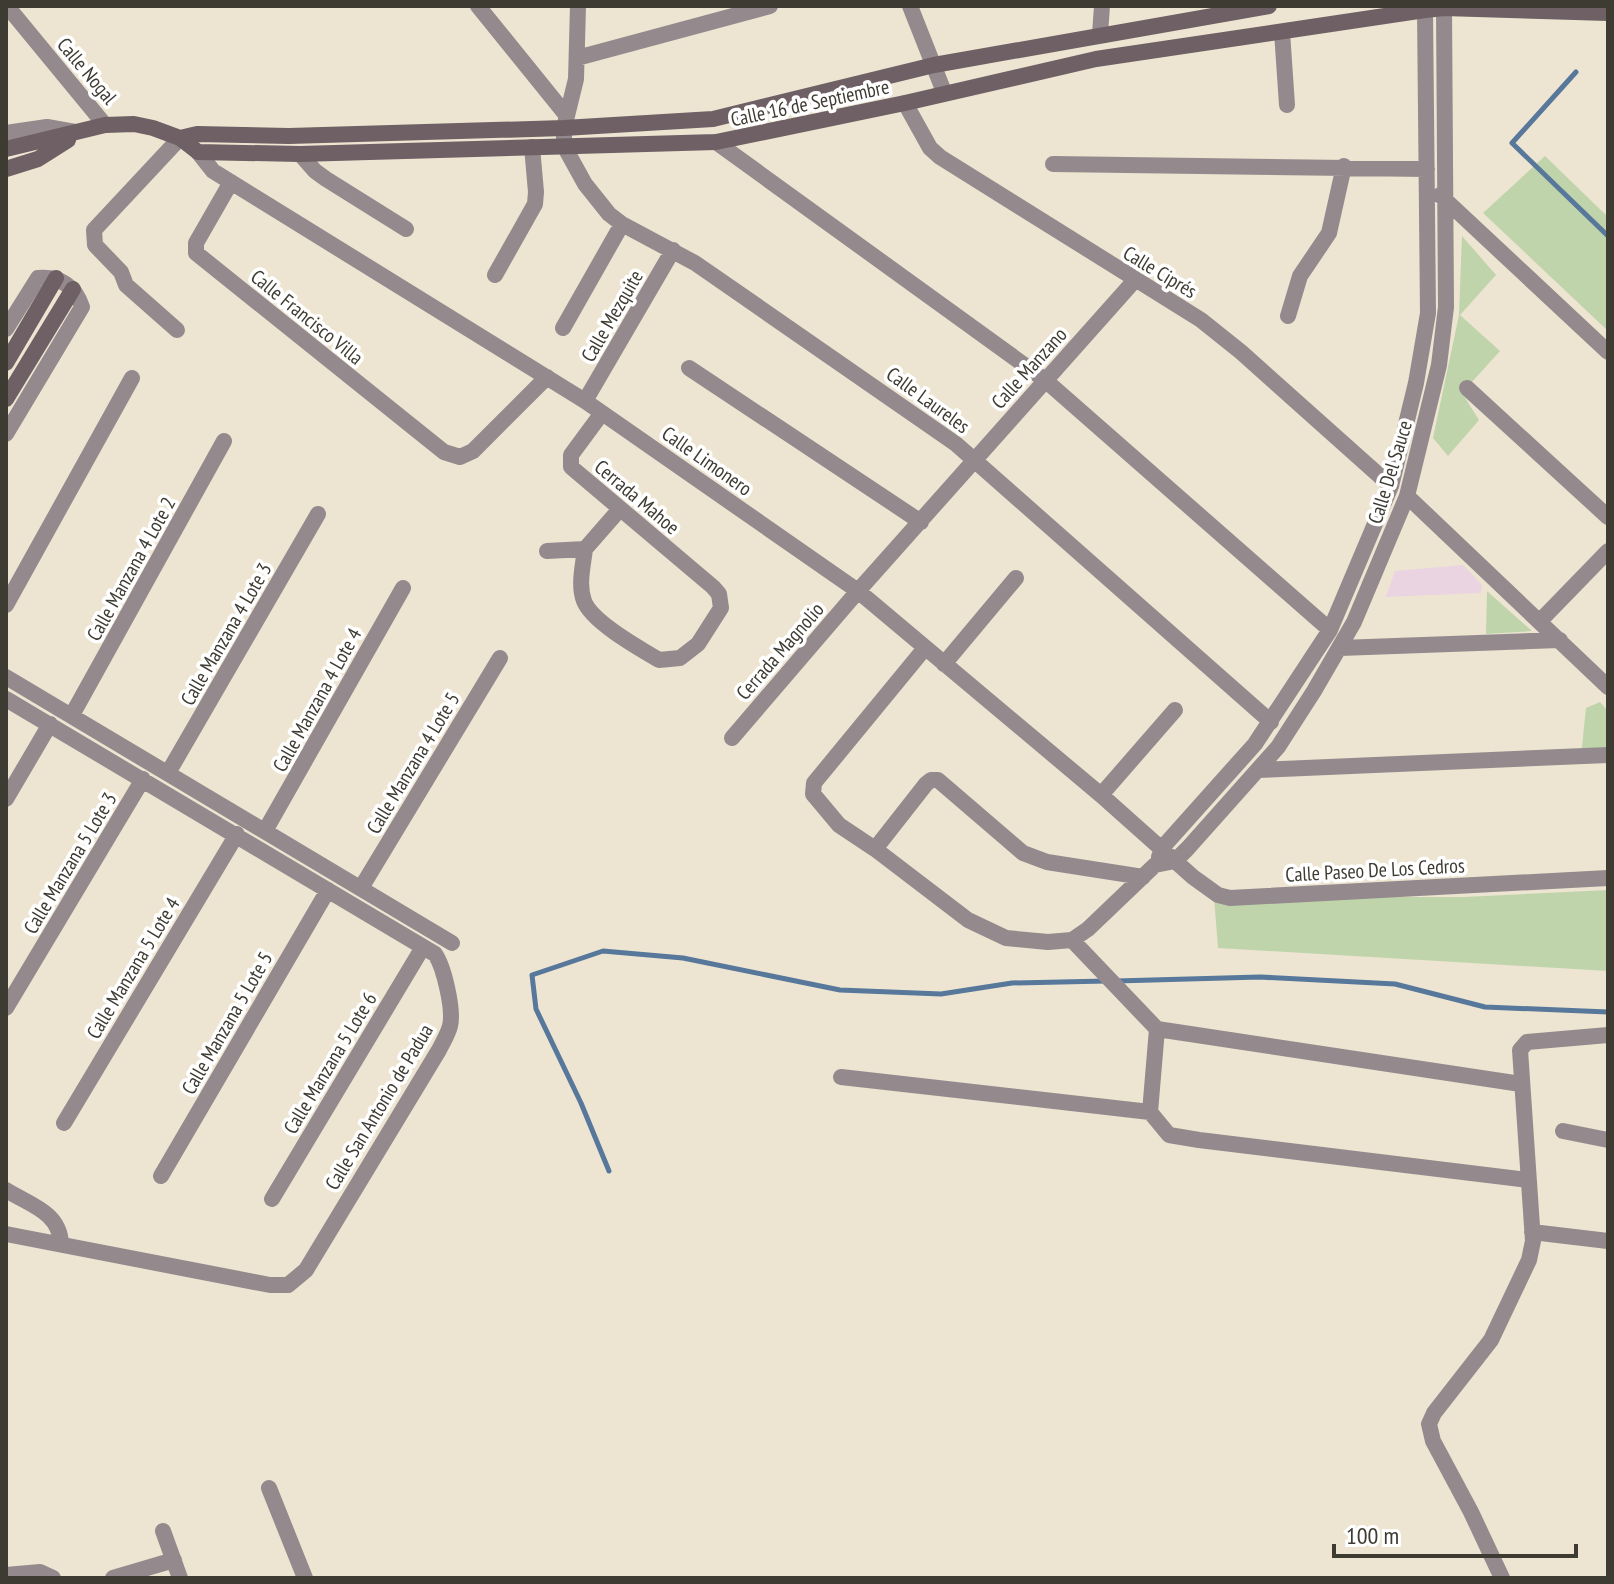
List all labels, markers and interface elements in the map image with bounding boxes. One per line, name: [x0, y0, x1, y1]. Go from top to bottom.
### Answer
street label: Calle Nogal: [52, 32, 123, 110]
street label: Calle 16 de Septiembre: [728, 74, 892, 132]
street label: Calle Ciprés: [1118, 240, 1202, 304]
street label: Calle Francisco Villa: [245, 264, 369, 370]
street label: Calle Mezquite: [575, 265, 649, 367]
street label: Calle Manzano: [986, 322, 1072, 414]
street label: Calle Laureles: [881, 361, 975, 439]
street label: Calle Del Sauce: [1362, 417, 1418, 527]
street label: Calle Limonero: [657, 420, 757, 502]
street label: Cerrada Mahoe: [589, 454, 685, 540]
street label: Calle Manzana 4 Lote 2: [81, 492, 181, 646]
street label: Calle Manzana 4 Lote 3: [175, 558, 277, 710]
street label: Cerrada Magnolio: [730, 597, 830, 705]
street label: Calle Manzana 4 Lote 4: [267, 623, 367, 777]
street label: Calle Manzana 4 Lote 5: [360, 687, 466, 839]
street label: Calle Manzana 5 Lote 3: [17, 787, 123, 939]
street label: Calle Paseo De Los Cedros: [1285, 852, 1465, 888]
street label: Calle Manzana 5 Lote 4: [80, 892, 186, 1044]
street label: Calle Manzana 5 Lote 5: [176, 947, 278, 1099]
street label: Calle Manzana 5 Lote 6: [277, 987, 383, 1139]
street label: Calle San Antonio de Padua: [319, 1019, 439, 1195]
scale bar: [1334, 1508, 1576, 1558]
text: 100 m: [1346, 1520, 1399, 1551]

